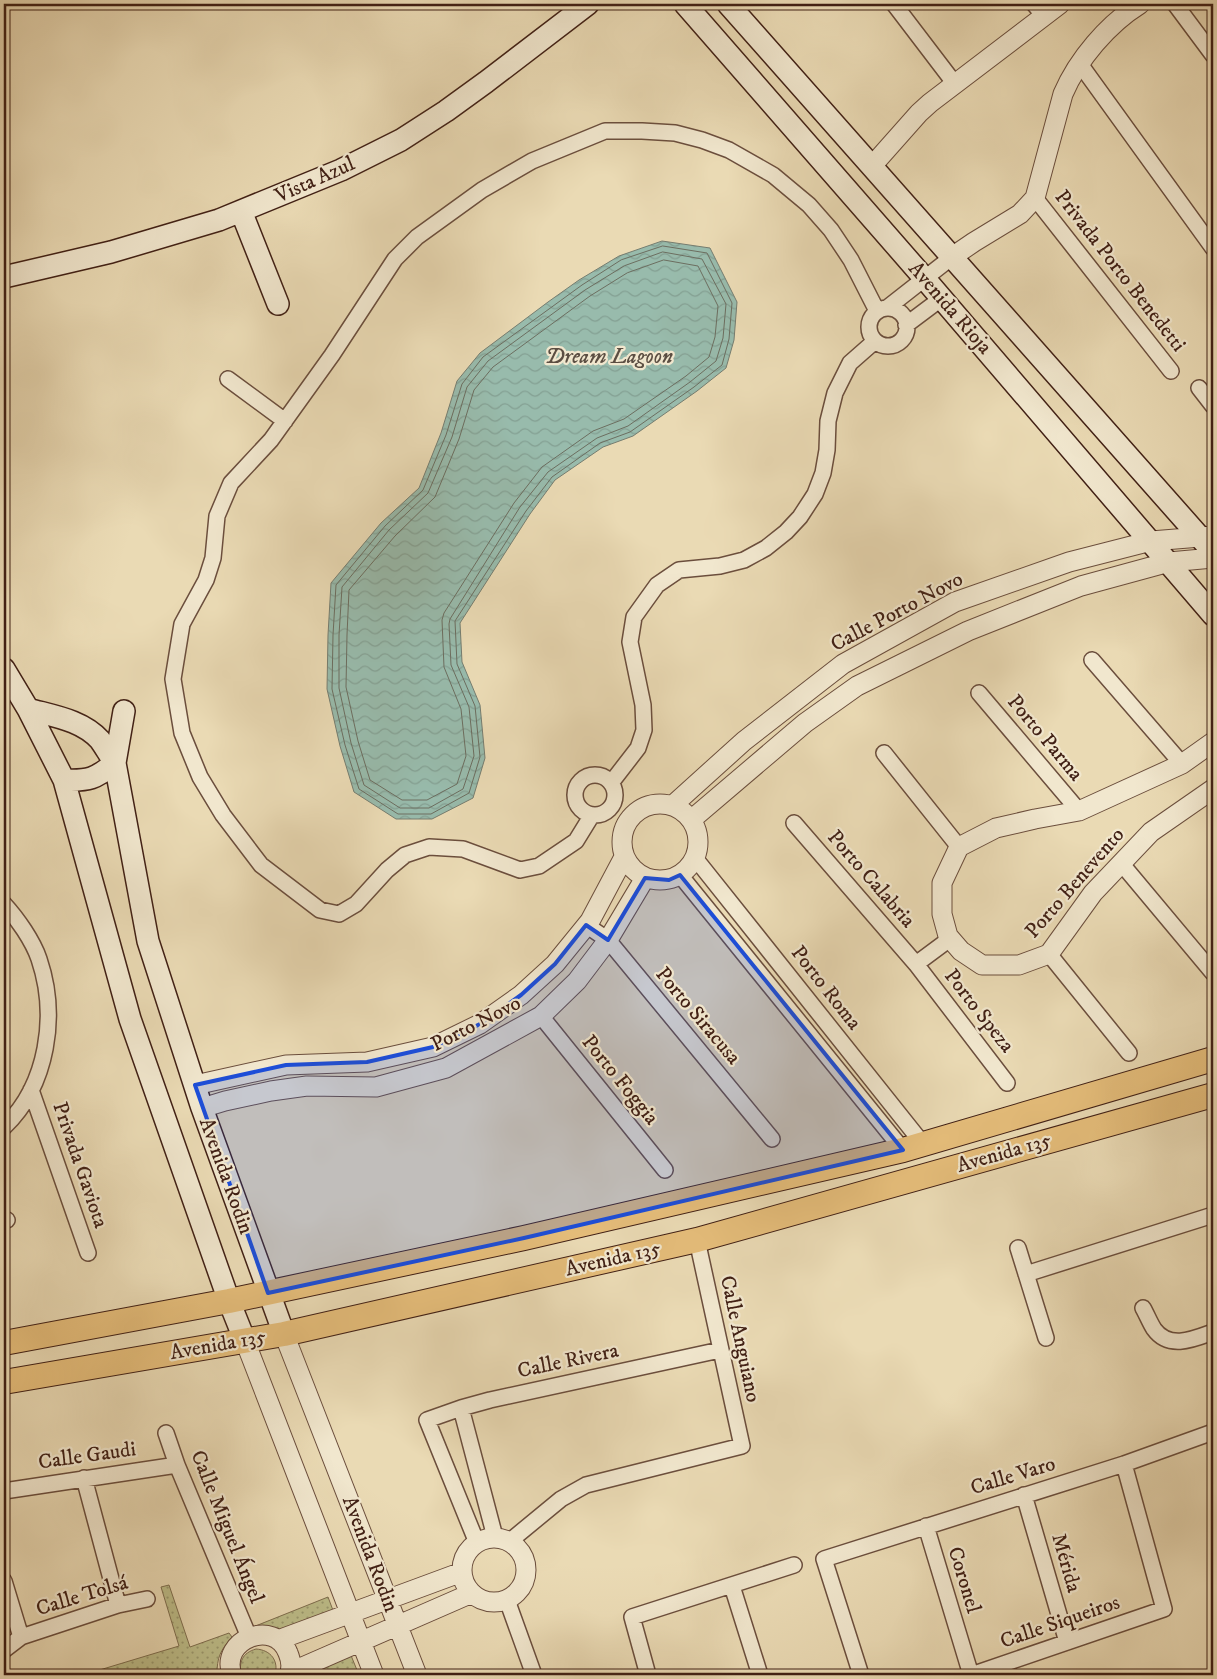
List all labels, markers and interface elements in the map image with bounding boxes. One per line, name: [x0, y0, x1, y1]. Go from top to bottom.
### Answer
street label: Vista Azul: [270, 151, 360, 209]
street label: Privada Porto Benedetti: [1049, 185, 1191, 357]
street label: Avenida Rioja: [903, 256, 997, 360]
water label: Dream Lagoon: [545, 343, 673, 370]
street label: Calle Porto Novo: [826, 566, 968, 658]
street label: Porto Parma: [1001, 689, 1089, 787]
street label: Porto Benevento: [1020, 822, 1130, 944]
street label: Porto Calabria: [821, 825, 921, 933]
street label: Porto Roma: [785, 941, 867, 1035]
street label: Porto Siracusa: [650, 962, 746, 1070]
street label: Porto Speza: [938, 964, 1020, 1058]
street label: Porto Novo: [427, 990, 525, 1058]
street label: Porto Foggia: [576, 1030, 664, 1130]
street label: Privada Gaviota: [46, 1099, 114, 1231]
street label: Avenida Rodin: [193, 1114, 259, 1238]
street label: Avenida 135: [954, 1127, 1054, 1179]
street label: Avenida 135: [563, 1235, 663, 1283]
street label: Calle Anguiano: [714, 1273, 766, 1405]
street label: Avenida 135: [168, 1324, 268, 1366]
street label: Calle Rivera: [515, 1338, 621, 1384]
street label: Calle Gaudi: [37, 1436, 137, 1476]
street label: Calle Miguel Ángel: [184, 1446, 272, 1608]
street label: Calle Varo: [967, 1451, 1059, 1501]
street label: Avenida Rodin: [336, 1492, 404, 1616]
street label: Mérida: [1045, 1530, 1087, 1596]
street label: Coronel: [942, 1544, 987, 1617]
street label: Calle Tolsá: [33, 1570, 131, 1622]
street label: Calle Siqueiros: [997, 1589, 1123, 1655]

